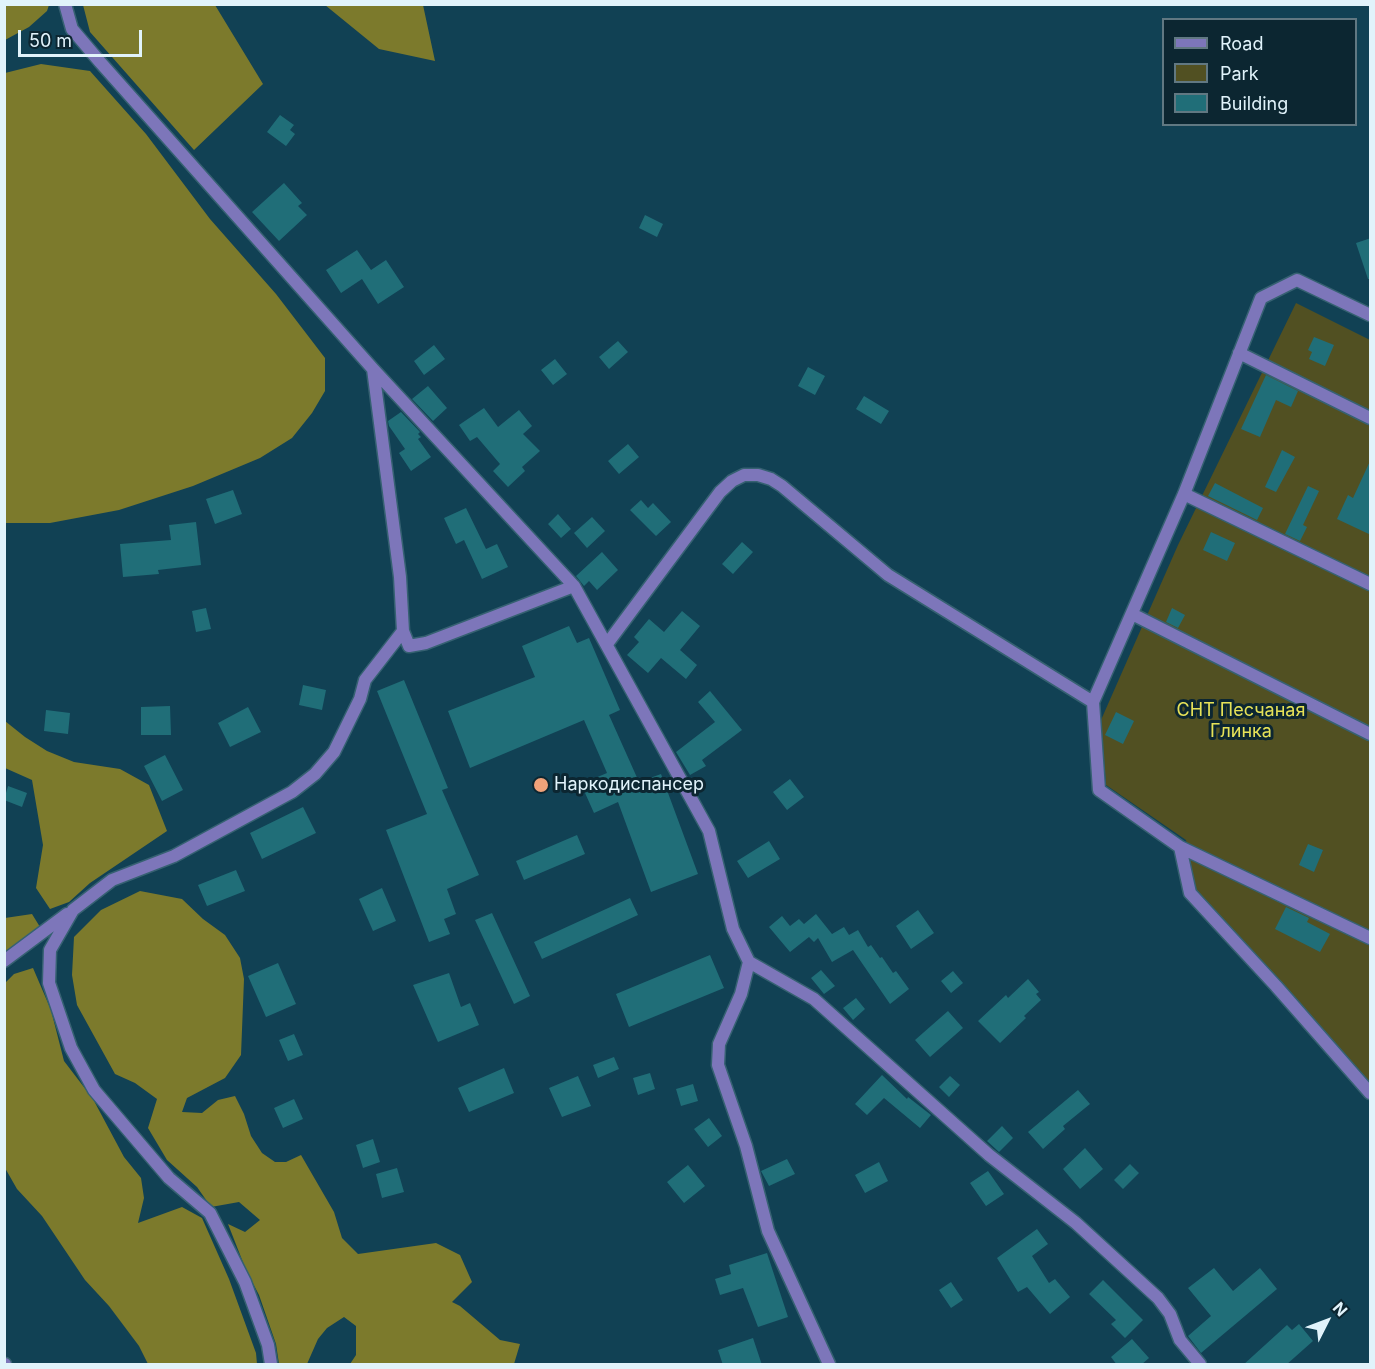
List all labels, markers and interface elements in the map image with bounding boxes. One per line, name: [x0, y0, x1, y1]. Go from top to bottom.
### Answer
scale bar: [21, 18, 146, 56]
legend: [1162, 18, 1357, 126]
text: 50 m: [29, 30, 72, 51]
text: Road: [1220, 33, 1263, 54]
text: Park: [1220, 63, 1259, 84]
text: Building: [1220, 93, 1288, 114]
park label: СНТ Песчаная Глинка: [1177, 700, 1305, 742]
place label: Наркодиспансер: [554, 774, 704, 796]
marker: Наркодиспансер: [532, 776, 550, 794]
north arrow: [1297, 1291, 1357, 1351]
text: N: [1329, 1298, 1352, 1320]

